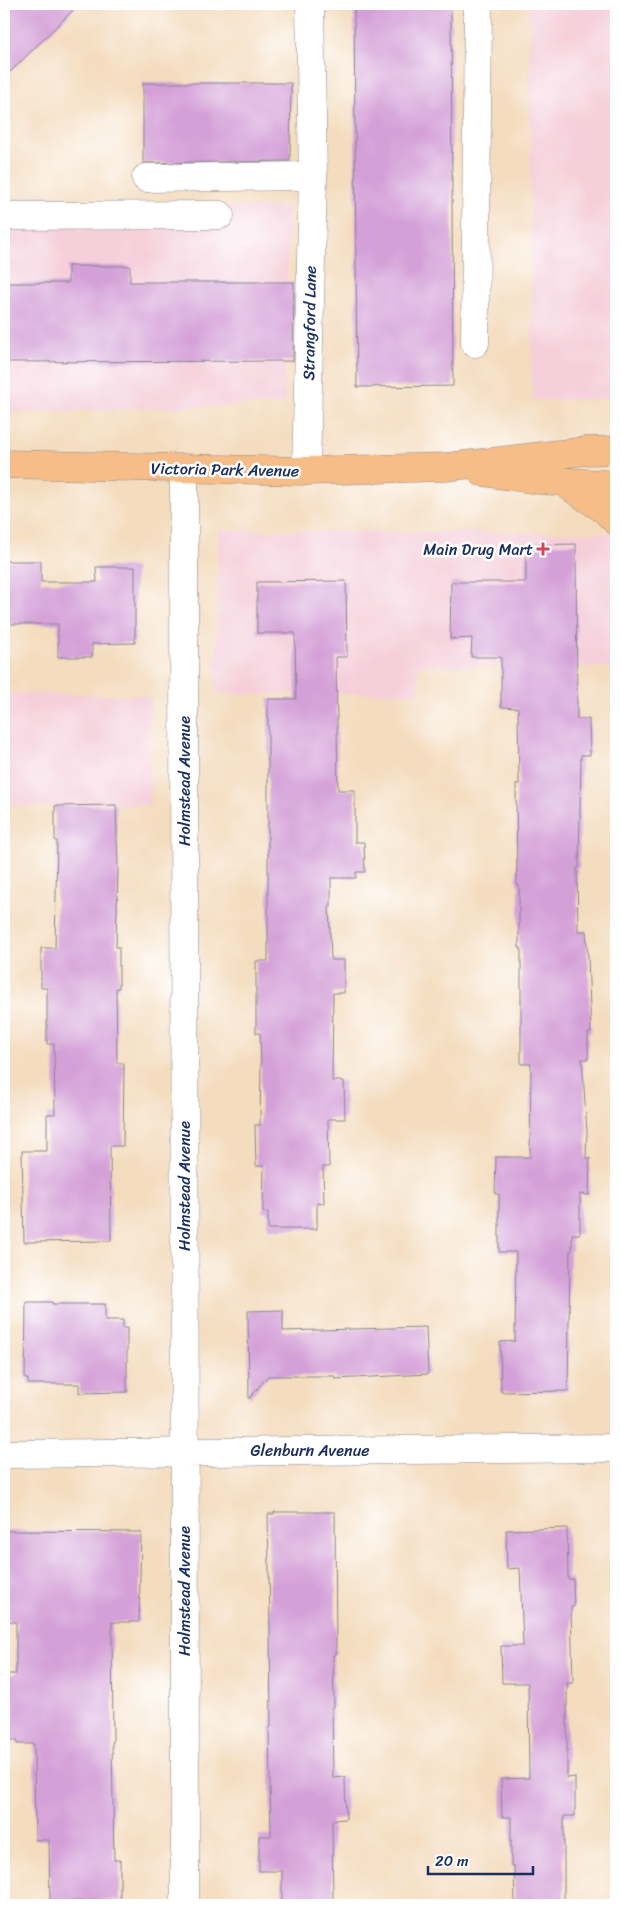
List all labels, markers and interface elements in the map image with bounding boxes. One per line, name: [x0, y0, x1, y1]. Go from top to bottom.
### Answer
street label: Strangford Lane: [294, 265, 325, 381]
street label: Victoria Park Avenue: [151, 454, 299, 485]
place label: Main Drug Mart: [423, 535, 533, 564]
marker: Main Drug Mart: [537, 543, 549, 555]
street label: Holmstead Avenue: [170, 716, 199, 846]
street label: Holmstead Avenue: [170, 1121, 199, 1251]
street label: Glenburn Avenue: [251, 1436, 369, 1465]
street label: Holmstead Avenue: [170, 1526, 199, 1656]
scale bar: [428, 1844, 532, 1876]
text: 20 m: [435, 1848, 469, 1874]

